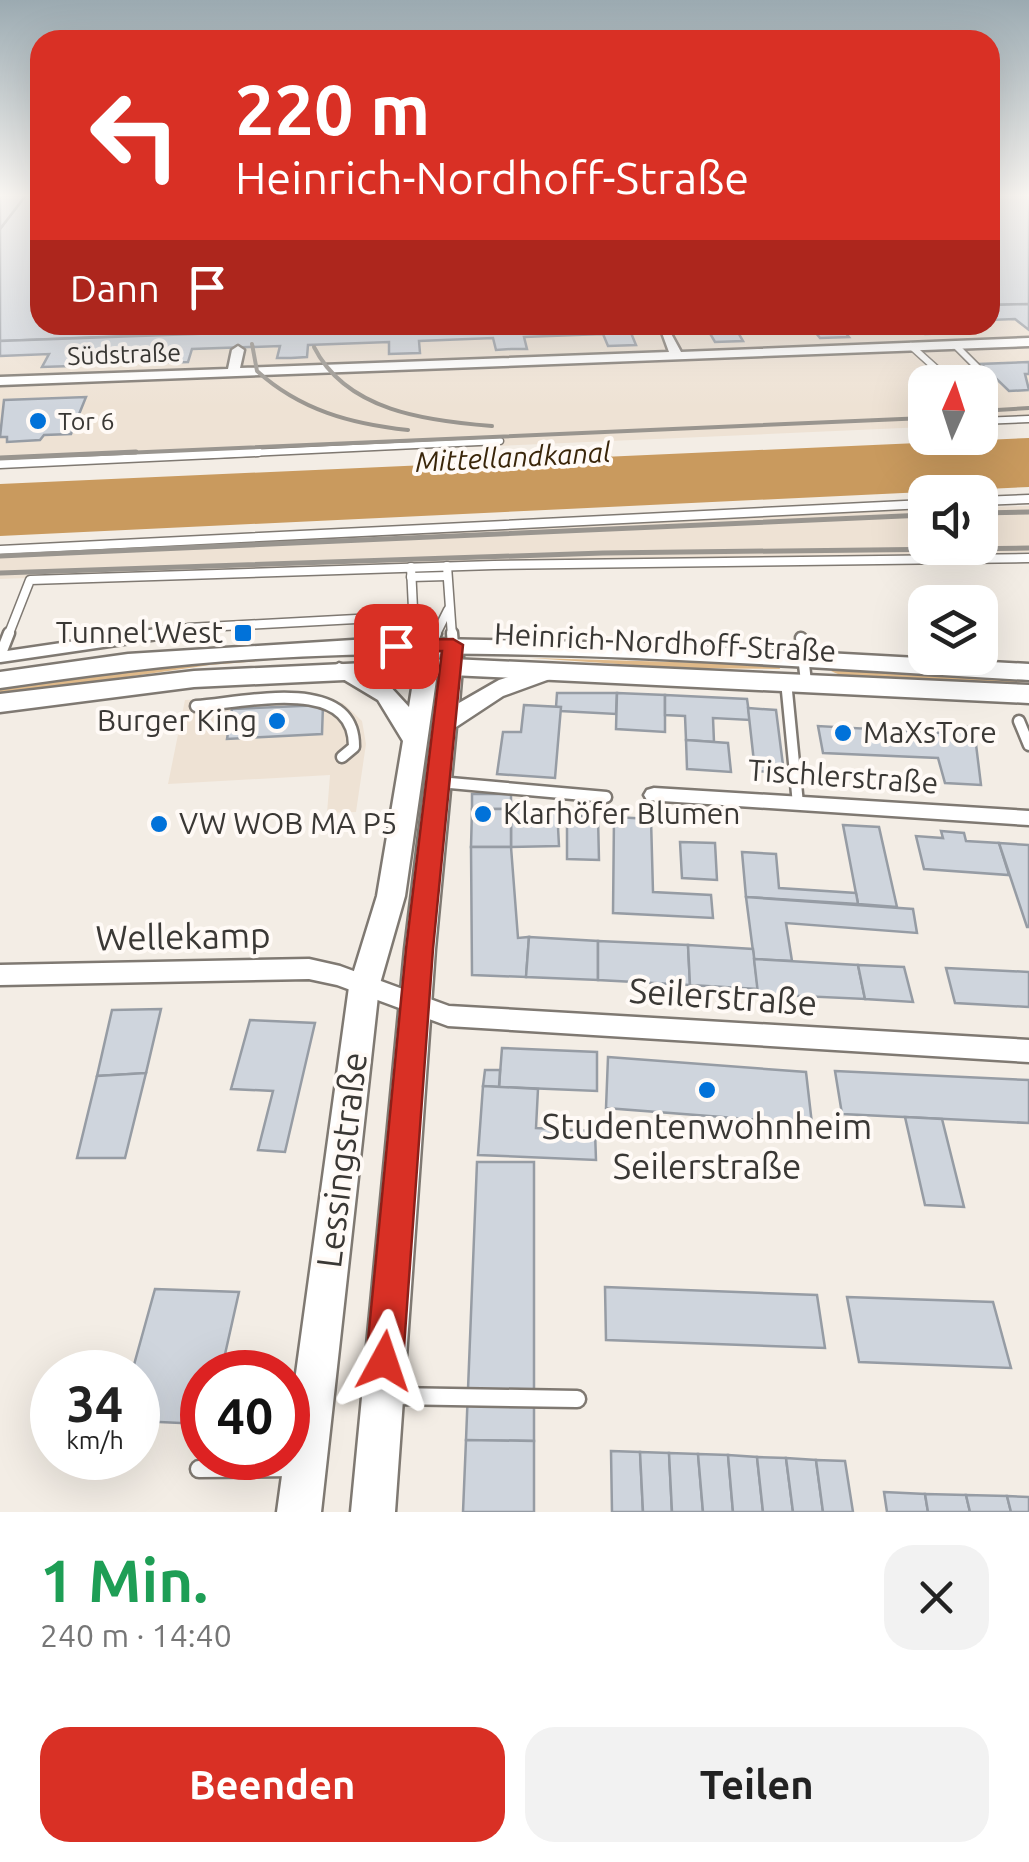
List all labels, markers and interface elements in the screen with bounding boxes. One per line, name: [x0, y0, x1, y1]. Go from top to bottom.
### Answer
icon: left: [70, 70, 200, 200]
text: 220 m: [235, 70, 430, 148]
text: Heinrich-Nordhoff-Straße: [235, 152, 749, 203]
icon: arrive: [180, 260, 235, 315]
text: Dann: [70, 267, 160, 309]
street label: Südstraße: [67, 338, 181, 370]
north arrow: [908, 365, 998, 455]
map controls: [908, 365, 998, 675]
place label: Tor 6: [58, 407, 115, 435]
marker: Tor 6: [27, 410, 49, 432]
water label: Mittellandkanal: [414, 436, 612, 477]
button: sound: [908, 475, 998, 565]
button: layers: [908, 585, 998, 675]
pin: [354, 604, 439, 689]
place label: Tunnel West: [56, 615, 223, 649]
street label: Heinrich-Nordhoff-Straße: [493, 616, 837, 668]
icon: arrive: [369, 619, 424, 674]
marker: Tunnel West: [232, 622, 254, 644]
place label: Burger King: [97, 703, 257, 737]
marker: Burger King: [266, 710, 288, 732]
place label: MaXsTore: [863, 715, 997, 749]
marker: MaXsTore: [832, 722, 854, 744]
street label: Tischlerstraße: [747, 752, 939, 800]
place label: Klarhöfer Blumen: [503, 796, 740, 830]
marker: Klarhöfer Blumen: [472, 803, 494, 825]
place label: VW WOB MA P5: [179, 806, 398, 840]
marker: VW WOB MA P5: [148, 813, 170, 835]
street label: Wellekamp: [95, 914, 271, 958]
street label: Seilerstraße: [628, 969, 818, 1023]
street label: Lessingstraße: [308, 1050, 374, 1270]
marker: Studentenwohnheim Seilerstraße: [696, 1079, 718, 1101]
place label: Studentenwohnheim Seilerstraße: [542, 1106, 872, 1186]
position arrow: [332, 1309, 436, 1413]
speed limit sign: 40: [180, 1350, 310, 1480]
text: 34: [67, 1375, 123, 1431]
text: km/h: [66, 1426, 124, 1454]
button: close: [884, 1545, 989, 1650]
text: 1 Min.: [40, 1546, 208, 1613]
text: 240 m · 14:40: [40, 1617, 232, 1653]
button: Beenden: [40, 1727, 505, 1842]
button: Teilen: [525, 1727, 989, 1842]

